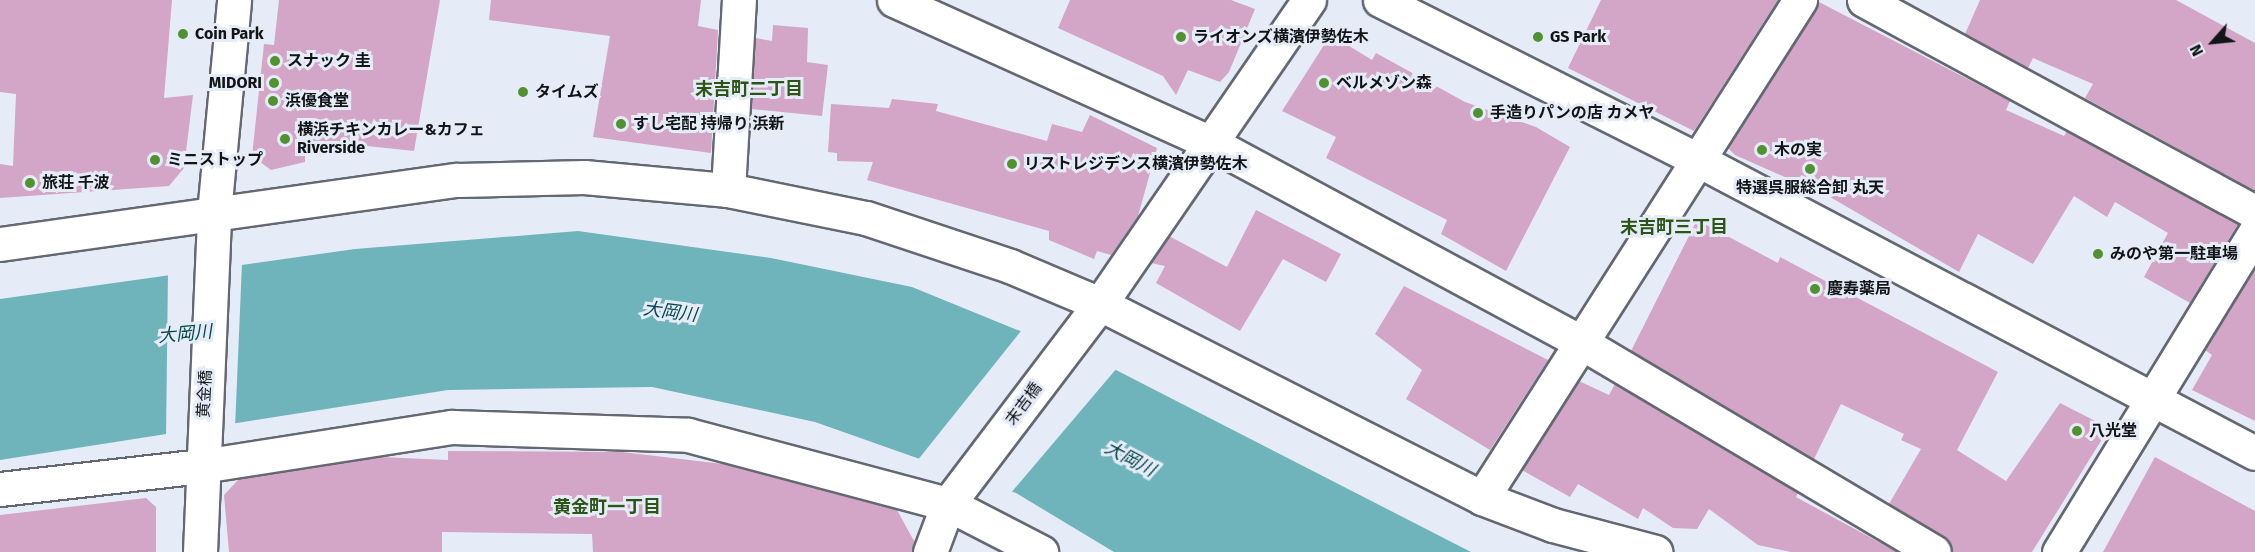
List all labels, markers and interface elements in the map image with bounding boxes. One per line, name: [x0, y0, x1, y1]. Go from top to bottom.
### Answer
north arrow: [2183, 12, 2243, 72]
place label: Coin Park: [195, 24, 264, 44]
marker: Coin Park: [176, 27, 190, 41]
place label: ライオンズ横濱伊勢佐木: [1193, 27, 1369, 47]
place label: GS Park: [1550, 27, 1606, 47]
marker: ライオンズ横濱伊勢佐木: [1174, 30, 1188, 44]
marker: GS Park: [1531, 30, 1545, 44]
text: N: [2186, 41, 2207, 59]
place label: スナック 圭: [287, 51, 371, 71]
marker: スナック 圭: [268, 54, 282, 68]
place label: MIDORI: [209, 73, 262, 93]
place label: ベルメゾン森: [1336, 73, 1432, 93]
marker: MIDORI: [267, 76, 281, 90]
marker: ベルメゾン森: [1317, 76, 1331, 90]
district label: 末吉町二丁目: [695, 78, 803, 100]
place label: タイムズ: [535, 82, 599, 102]
marker: タイムズ: [516, 85, 530, 99]
place label: 浜優食堂: [285, 91, 349, 111]
marker: 浜優食堂: [266, 94, 280, 108]
place label: 手造りパンの店 カメヤ: [1490, 103, 1654, 123]
marker: 手造りパンの店 カメヤ: [1471, 106, 1485, 120]
place label: すし宅配 持帰り 浜新: [633, 114, 785, 134]
marker: すし宅配 持帰り 浜新: [614, 117, 628, 131]
place label: 横浜チキンカレー&カフェ Riverside: [297, 120, 485, 158]
marker: 横浜チキンカレー&カフェ Riverside: [278, 132, 292, 146]
place label: 木の実: [1774, 140, 1822, 160]
marker: 木の実: [1755, 143, 1769, 157]
place label: ミニストップ: [167, 150, 263, 170]
marker: ミニストップ: [148, 153, 162, 167]
place label: リストレジデンス横濱伊勢佐木: [1024, 154, 1248, 174]
marker: リストレジデンス横濱伊勢佐木: [1005, 157, 1019, 171]
marker: 特選呉服総合卸 丸天: [1803, 162, 1817, 176]
place label: 旅荘 千波: [42, 173, 110, 193]
marker: 旅荘 千波: [23, 176, 37, 190]
place label: 特選呉服総合卸 丸天: [1736, 178, 1884, 198]
district label: 末吉町三丁目: [1620, 216, 1728, 238]
place label: みのや第一駐車場: [2110, 244, 2238, 264]
marker: みのや第一駐車場: [2091, 247, 2105, 261]
place label: 慶寿薬局: [1827, 279, 1891, 299]
marker: 慶寿薬局: [1808, 282, 1822, 296]
water label: 大岡川: [642, 298, 698, 326]
water label: 大岡川: [157, 321, 213, 347]
street label: 黄金橋: [194, 370, 216, 418]
street label: 末吉橋: [1002, 379, 1046, 429]
place label: 八光堂: [2089, 421, 2137, 441]
marker: 八光堂: [2070, 424, 2084, 438]
water label: 大岡川: [1101, 437, 1159, 481]
district label: 黄金町一丁目: [553, 496, 661, 518]

